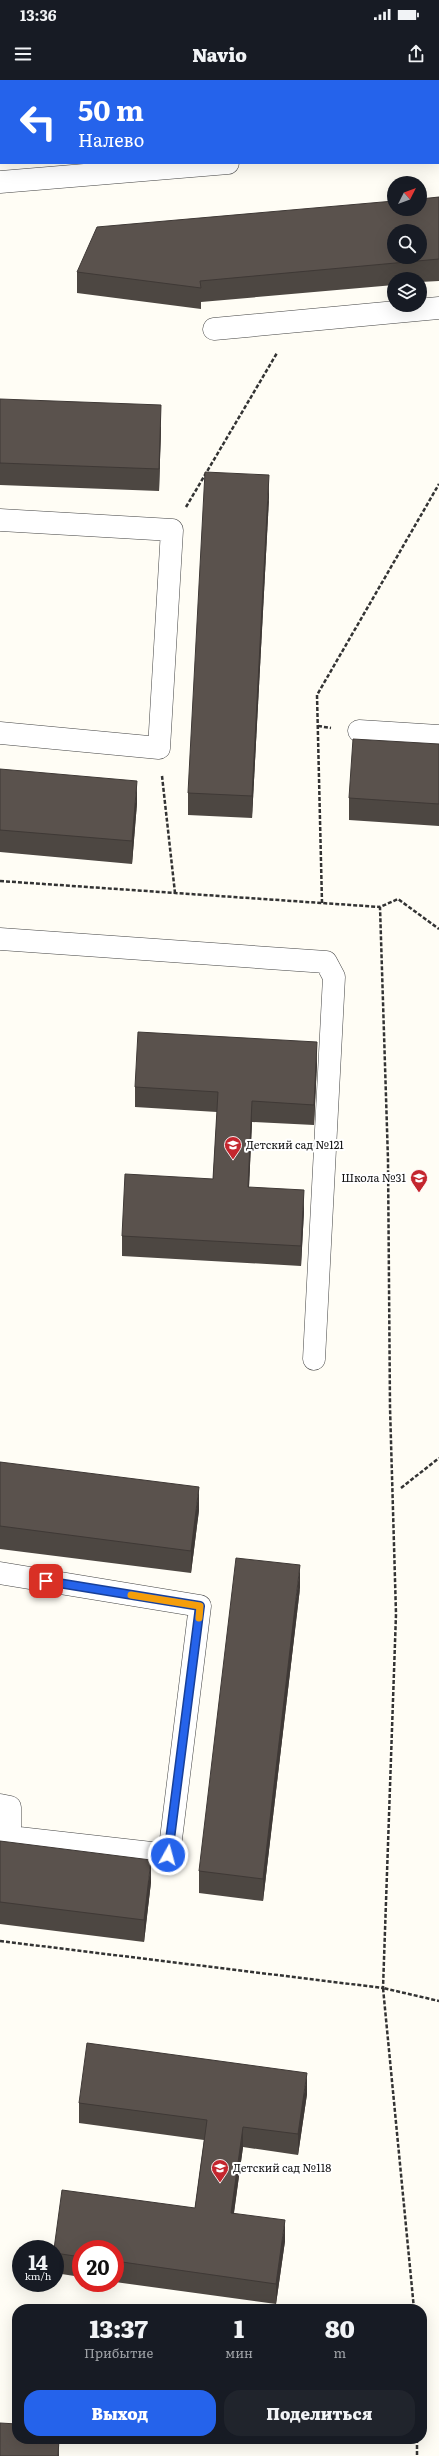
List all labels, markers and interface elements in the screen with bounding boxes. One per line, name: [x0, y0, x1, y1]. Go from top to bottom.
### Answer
text: 13:36: [20, 3, 57, 26]
text: Navio: [192, 41, 247, 68]
icon: menu: [12, 43, 34, 65]
icon: share: [405, 43, 427, 65]
text: 50 m: [78, 88, 144, 130]
icon: left: [12, 96, 64, 148]
text: Налево: [78, 126, 144, 153]
north arrow: [387, 176, 427, 216]
map controls: [387, 176, 427, 312]
button: search: [387, 224, 427, 264]
button: layers: [387, 272, 427, 312]
school or university icon: Детский сад №121: [223, 1135, 243, 1160]
place label: Детский сад №121: [246, 1136, 344, 1152]
school or university icon: Школа №31: [409, 1168, 429, 1193]
place label: Школа №31: [341, 1169, 407, 1185]
pin: [29, 1564, 63, 1598]
icon: arrive: [35, 1570, 57, 1592]
position arrow: [147, 1834, 189, 1876]
school or university icon: Детский сад №118: [210, 2158, 230, 2183]
place label: Детский сад №118: [233, 2159, 331, 2175]
speed limit sign: 20: [72, 2240, 124, 2292]
text: 14: [28, 2246, 48, 2276]
text: km/h: [25, 2268, 51, 2283]
text: 13:37: [90, 2310, 148, 2345]
text: 1: [234, 2310, 244, 2345]
text: 80: [325, 2310, 355, 2345]
text: Прибытие: [84, 2343, 153, 2362]
text: мин: [225, 2343, 253, 2362]
text: m: [334, 2343, 346, 2362]
button: Выход: [24, 2390, 216, 2436]
button: Поделиться: [224, 2390, 415, 2436]

